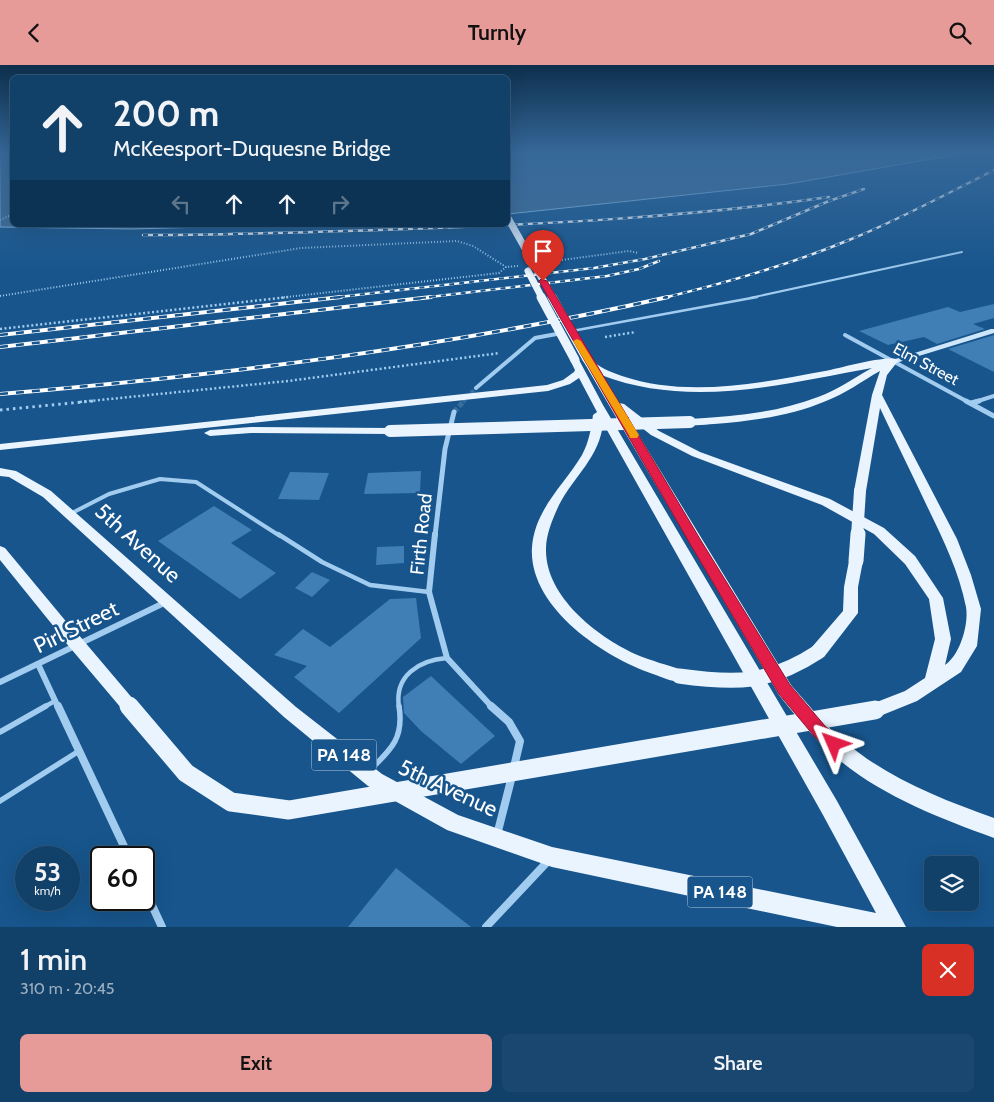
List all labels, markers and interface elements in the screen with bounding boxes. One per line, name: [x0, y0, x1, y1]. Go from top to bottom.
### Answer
icon: back: [20, 19, 48, 47]
text: Turnly: [468, 19, 526, 46]
icon: search: [946, 19, 974, 47]
text: 200 m: [113, 92, 219, 135]
icon: ahead: [30, 95, 95, 160]
text: McKeesport-Duquesne Bridge: [113, 135, 391, 162]
icon: left: [167, 190, 195, 218]
icon: ahead: [220, 190, 248, 218]
icon: ahead: [273, 190, 301, 218]
icon: right: [326, 190, 354, 218]
pin: [522, 230, 564, 281]
icon: arrive: [529, 237, 557, 265]
street label: Elm Street: [890, 339, 963, 389]
street label: Firth Road: [405, 492, 437, 576]
street label: 5th Avenue: [90, 498, 186, 588]
street label: Pirl Street: [29, 595, 123, 659]
position arrow: [807, 717, 859, 769]
road number: PA 148: [312, 739, 376, 771]
street label: 5th Avenue: [394, 753, 502, 823]
speed limit sign: 60: [90, 846, 155, 911]
map controls: [924, 856, 979, 911]
button: layers: [924, 856, 979, 911]
text: 53: [34, 857, 61, 887]
road number: PA 148: [688, 877, 752, 907]
text: km/h: [34, 883, 61, 898]
text: 1 min: [20, 941, 87, 978]
button: close: [922, 944, 974, 996]
text: 310 m · 20:45: [20, 979, 114, 998]
button: Exit: [20, 1034, 492, 1092]
button: Share: [502, 1034, 974, 1092]

